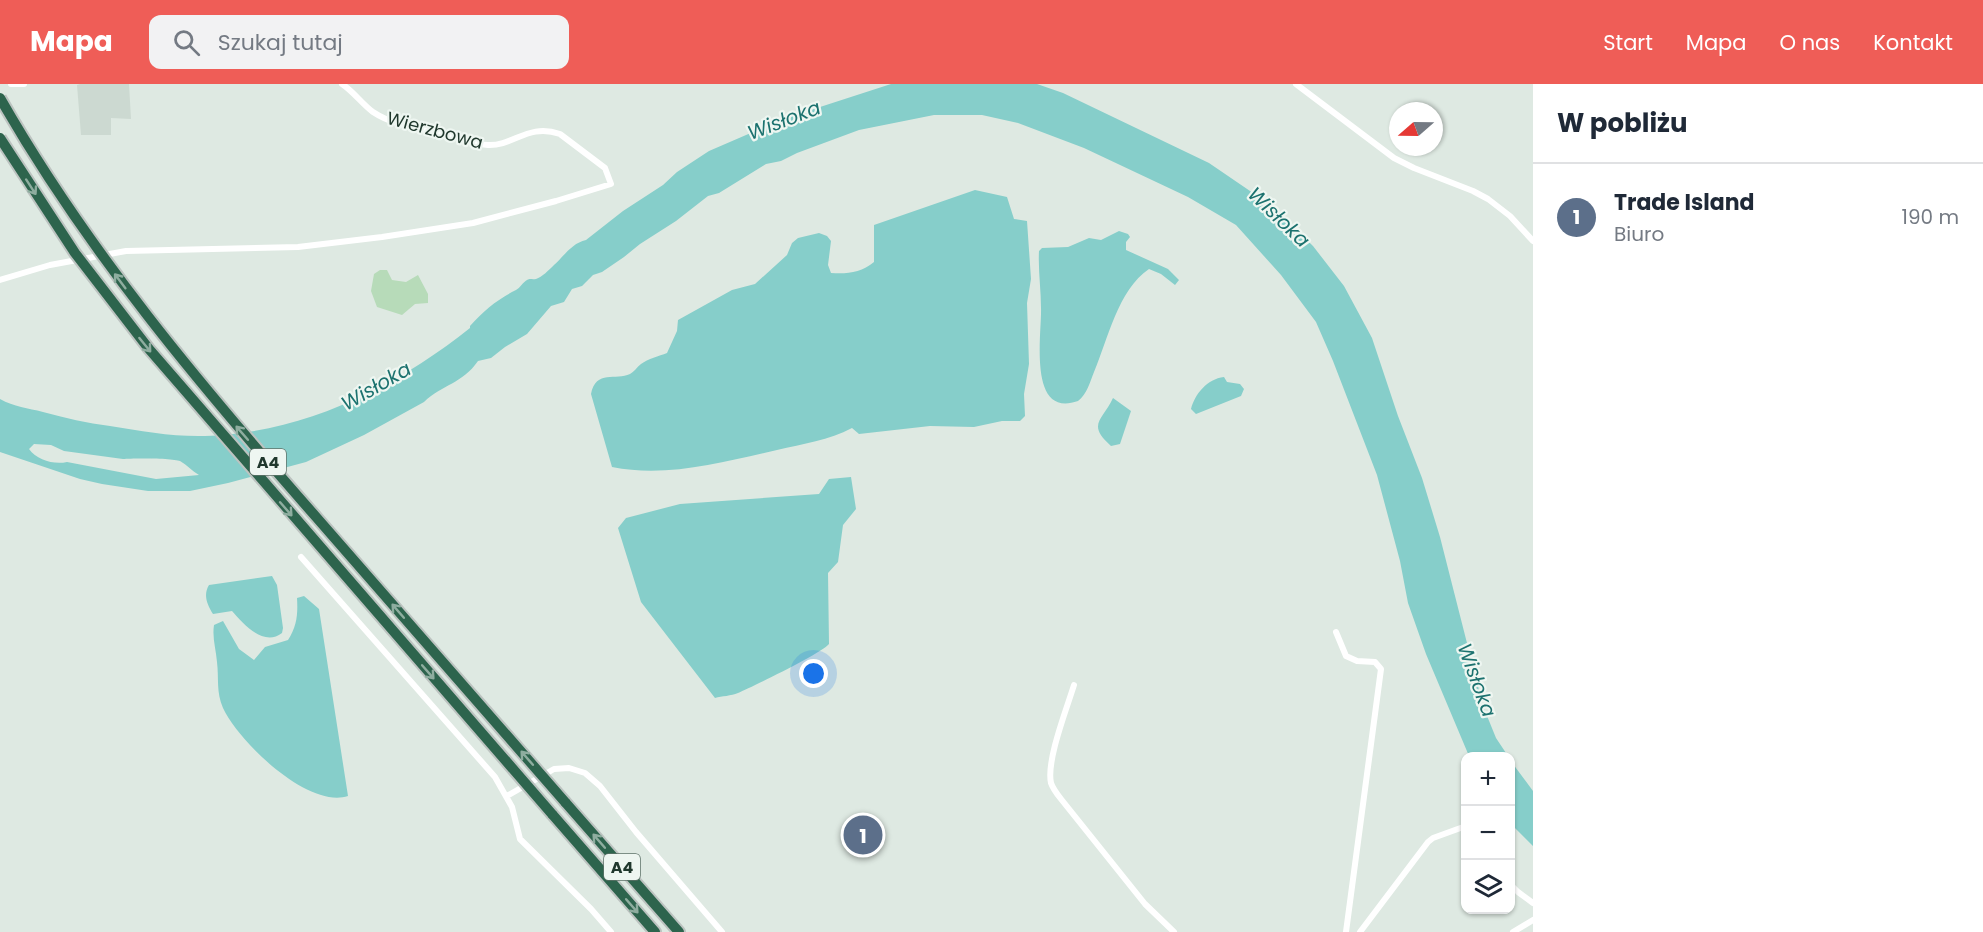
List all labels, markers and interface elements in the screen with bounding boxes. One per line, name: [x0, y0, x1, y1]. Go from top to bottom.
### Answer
search box: [149, 15, 569, 69]
text: Mapa: [30, 22, 113, 61]
icon: search: [170, 26, 203, 59]
text: Szukaj tutaj: [218, 27, 343, 58]
text: Start: [1603, 28, 1653, 57]
text: Mapa: [1686, 28, 1747, 57]
text: O nas: [1780, 28, 1840, 57]
text: Kontakt: [1873, 28, 1953, 57]
water label: Wisłoka: [743, 93, 825, 147]
north arrow: [1389, 102, 1443, 156]
street label: Wierzbowa: [384, 105, 486, 155]
text: W pobliżu: [1557, 105, 1688, 141]
one-way arrow: [25, 179, 37, 195]
water label: Wisłoka: [1242, 180, 1316, 254]
text: Trade Island: [1614, 187, 1754, 218]
text: 1: [1573, 203, 1580, 231]
text: 190 m: [1902, 203, 1959, 231]
text: Biuro: [1614, 220, 1664, 248]
one-way arrow: [114, 273, 126, 289]
one-way arrow: [139, 337, 152, 353]
water label: Wisłoka: [336, 355, 416, 417]
one-way arrow: [236, 425, 250, 441]
road number: A4: [250, 449, 286, 475]
one-way arrow: [279, 501, 293, 516]
one-way arrow: [391, 604, 405, 619]
water label: Wisłoka: [1451, 639, 1503, 721]
your location: [799, 659, 828, 688]
one-way arrow: [421, 664, 435, 679]
one-way arrow: [520, 750, 533, 766]
map controls: [1461, 752, 1515, 914]
button: +: [1461, 752, 1515, 806]
button: −: [1461, 806, 1515, 860]
pin: 1: [844, 812, 882, 858]
one-way arrow: [592, 833, 606, 848]
road number: A4: [604, 854, 640, 880]
button: layers: [1461, 860, 1515, 914]
one-way arrow: [625, 898, 639, 913]

